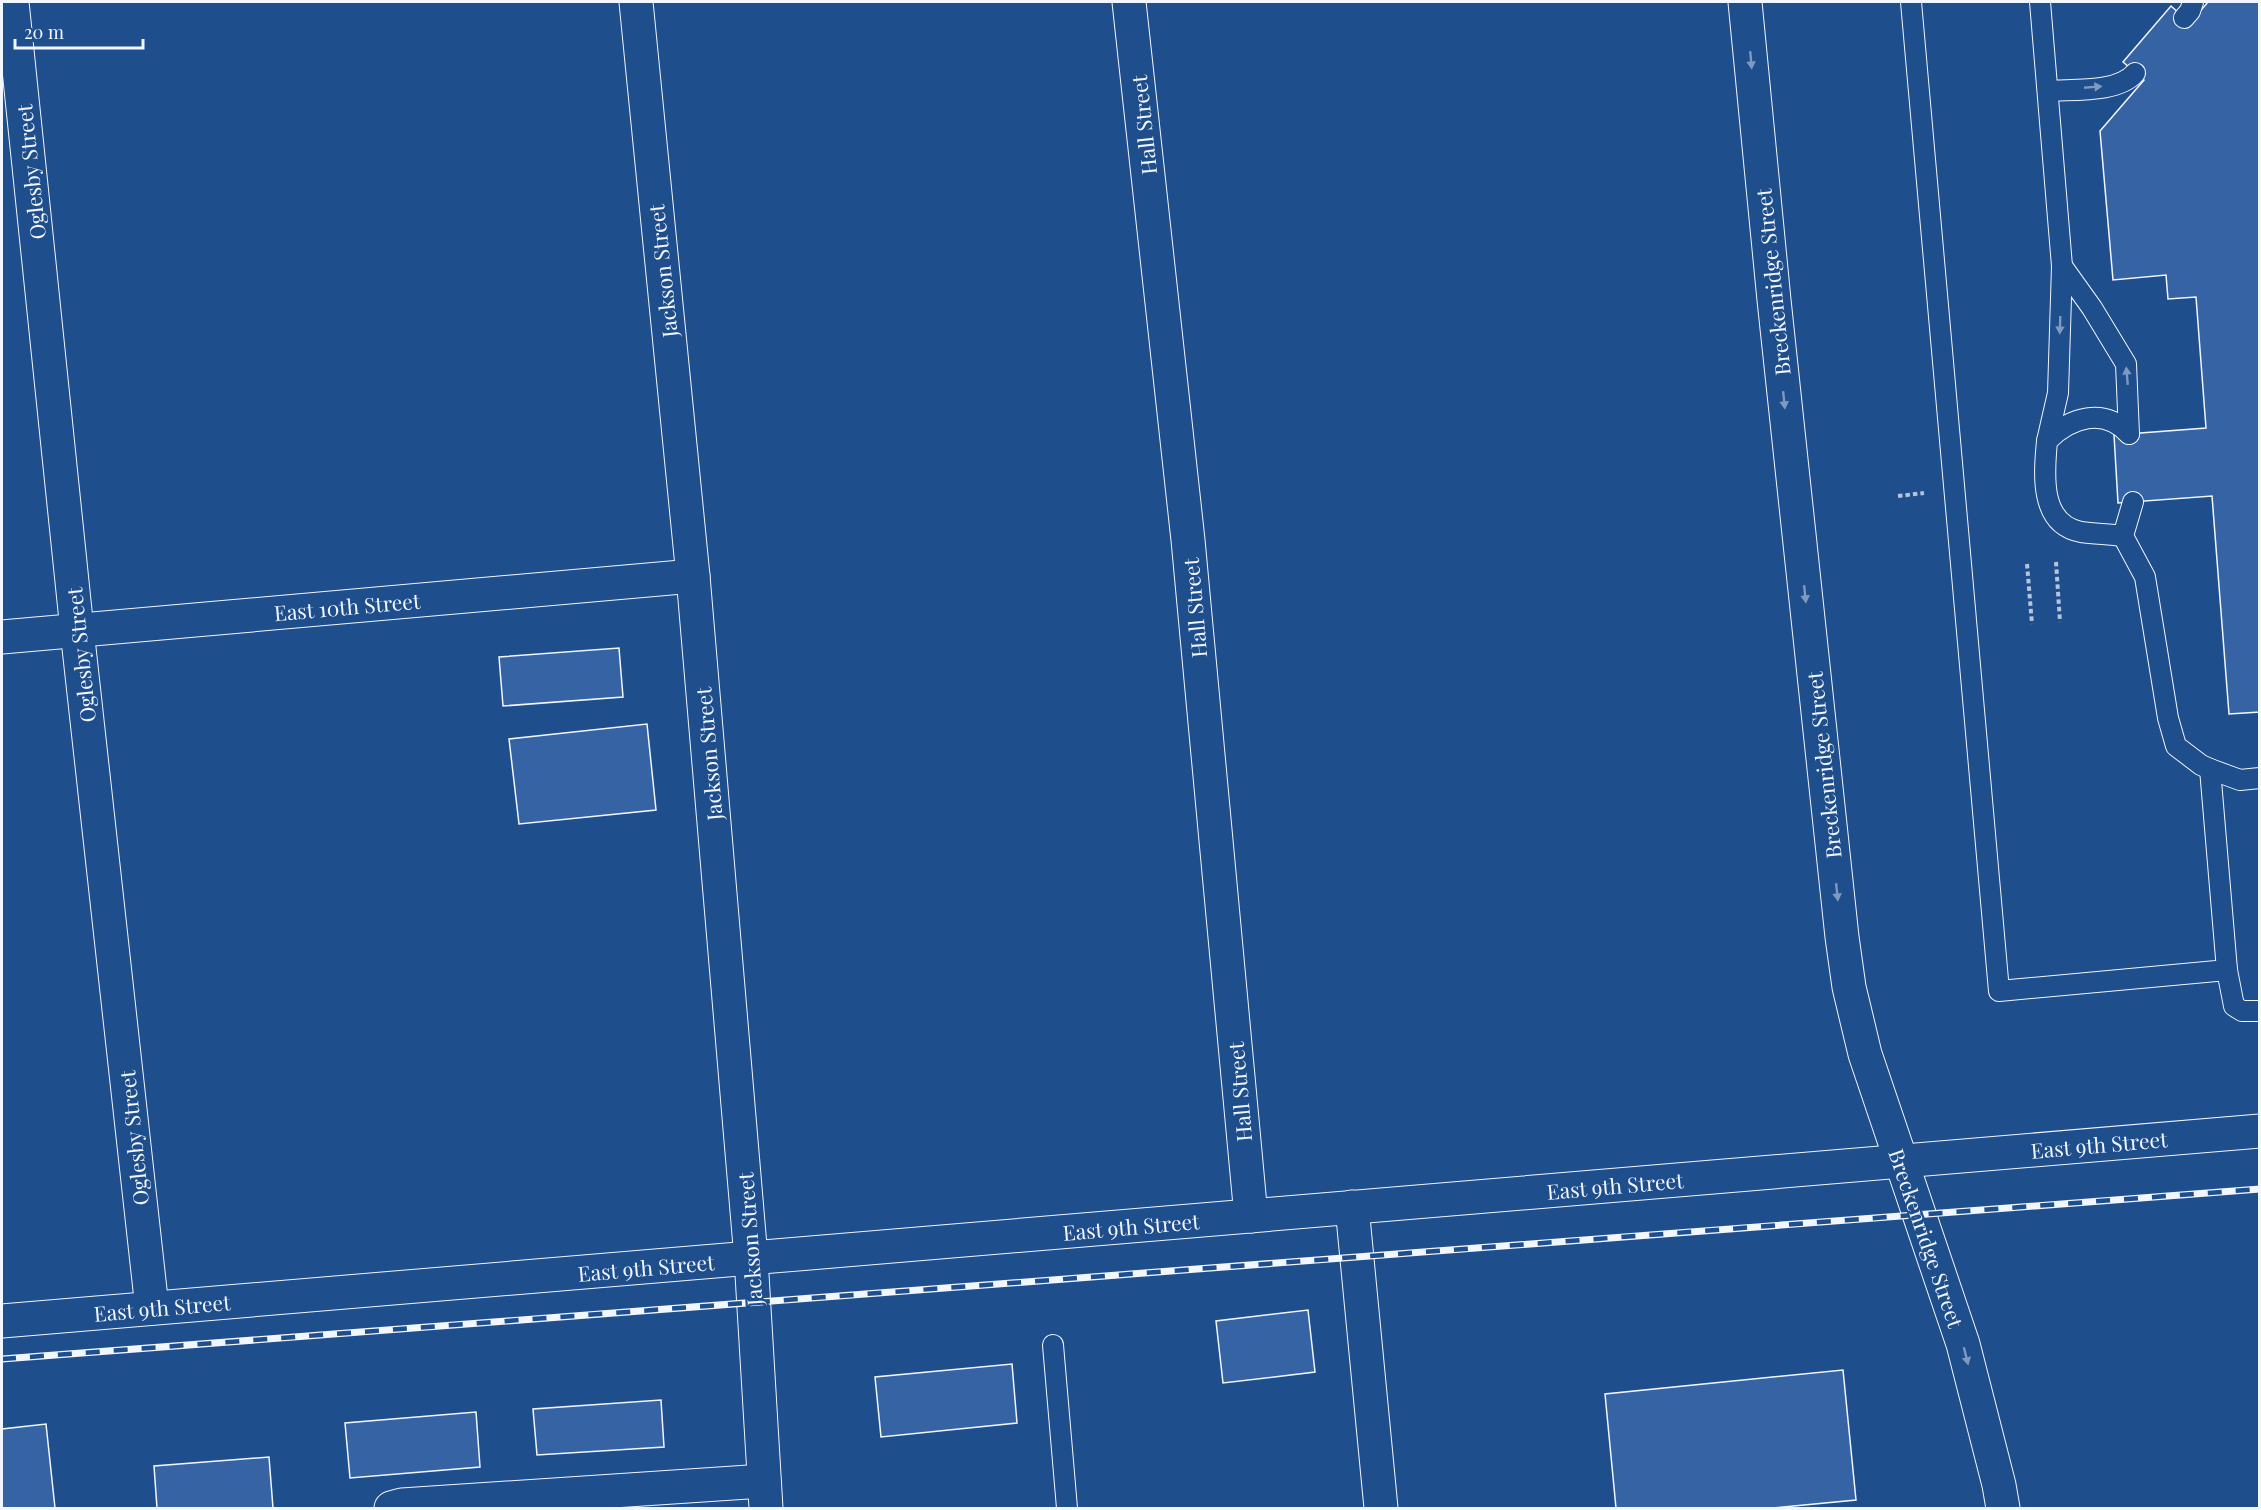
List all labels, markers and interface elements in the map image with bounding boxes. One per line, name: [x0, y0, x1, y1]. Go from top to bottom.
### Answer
scale bar: [15, 12, 142, 50]
text: 20 m: [24, 20, 64, 44]
one-way arrow: [1746, 50, 1756, 69]
street label: Hall Street: [1124, 73, 1162, 176]
one-way arrow: [2084, 83, 2103, 92]
street label: Oglesby Street: [9, 103, 51, 241]
street label: Breckenridge Street: [1748, 187, 1796, 377]
street label: Jackson Street: [641, 203, 683, 340]
one-way arrow: [2056, 315, 2065, 334]
one-way arrow: [2122, 366, 2132, 385]
one-way arrow: [1779, 391, 1789, 410]
street label: Hall Street: [1176, 556, 1212, 659]
one-way arrow: [1800, 585, 1810, 604]
street label: Oglesby Street: [59, 586, 101, 724]
street label: East 10th Street: [273, 586, 422, 626]
street label: Breckenridge Street: [1799, 670, 1847, 860]
street label: Jackson Street: [688, 686, 728, 823]
one-way arrow: [1832, 883, 1842, 902]
street label: Hall Street: [1221, 1040, 1257, 1143]
street label: Oglesby Street: [112, 1069, 154, 1207]
street label: East 9th Street: [2030, 1124, 2169, 1164]
street label: Breckenridge Street: [1883, 1145, 1971, 1332]
street label: East 9th Street: [1546, 1165, 1685, 1205]
street label: Jackson Street: [730, 1171, 768, 1308]
street label: East 9th Street: [1062, 1206, 1201, 1246]
street label: East 9th Street: [577, 1247, 716, 1287]
street label: East 9th Street: [93, 1287, 232, 1327]
one-way arrow: [1962, 1347, 1972, 1366]

